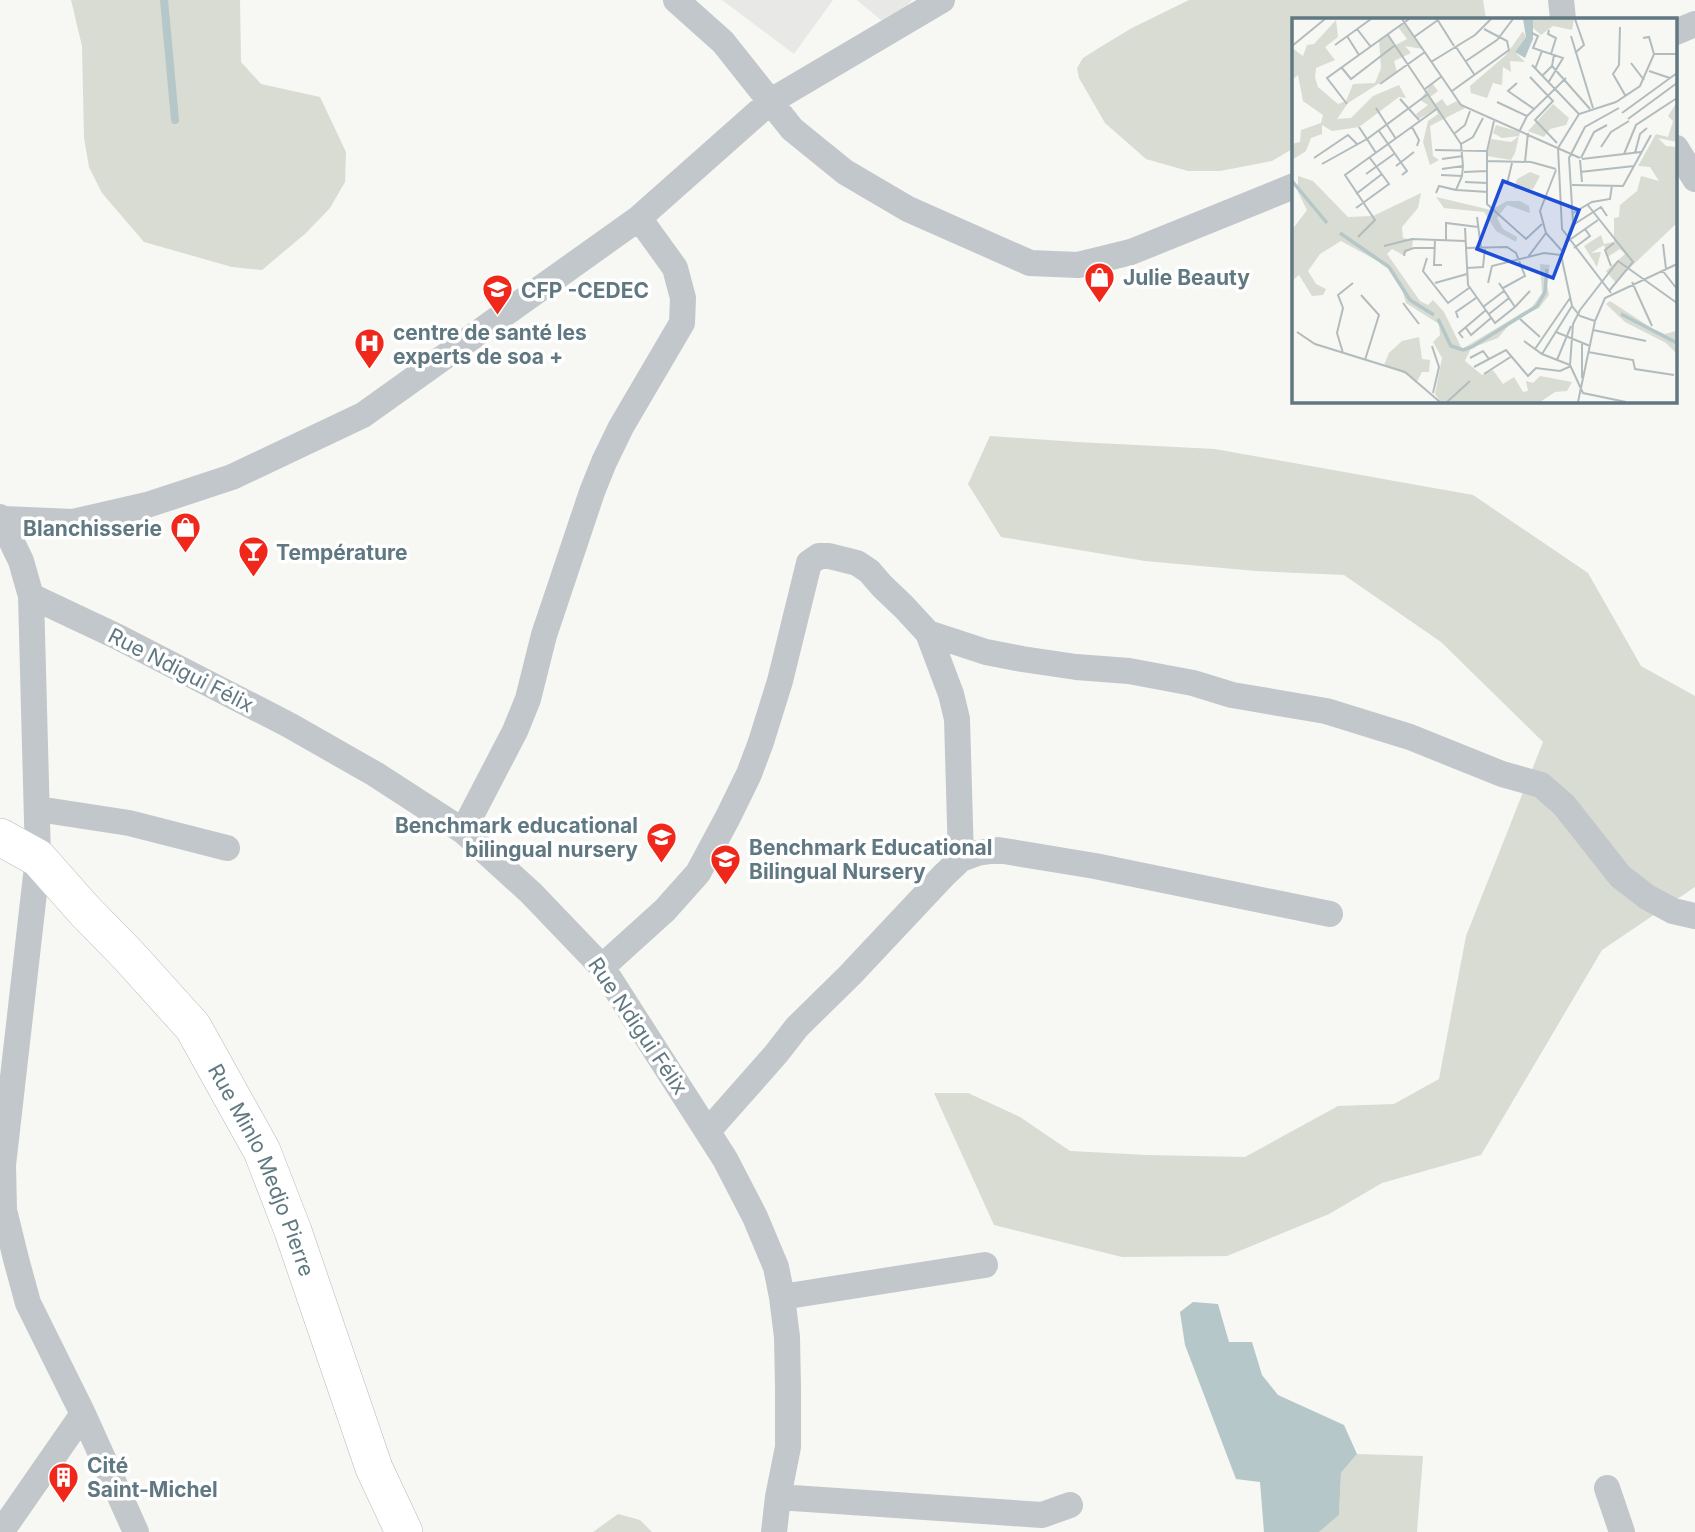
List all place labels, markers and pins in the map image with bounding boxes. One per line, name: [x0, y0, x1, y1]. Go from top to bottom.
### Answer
shop icon: Julie Beauty: [1083, 260, 1117, 304]
place label: Julie Beauty: [1123, 265, 1250, 290]
school or university icon: CFP -CEDEC: [481, 273, 515, 317]
place label: CFP -CEDEC: [521, 278, 649, 303]
place label: centre de santé les experts de soa +: [393, 320, 587, 369]
hospital icon: centre de santé les experts de soa +: [353, 327, 387, 371]
shop icon: Blanchisserie: [168, 511, 202, 555]
place label: Blanchisserie: [23, 516, 162, 541]
bar icon: Température: [236, 535, 270, 579]
place label: Température: [276, 540, 408, 565]
place label: Benchmark educational bilingual nursery: [395, 813, 638, 862]
school or university icon: Benchmark educational bilingual nursery: [644, 820, 678, 864]
place label: Benchmark Educational Bilingual Nursery: [749, 835, 992, 884]
school or university icon: Benchmark Educational Bilingual Nursery: [709, 842, 743, 886]
place label: Cité Saint-Michel: [87, 1453, 218, 1502]
building icon: Cité Saint-Michel: [47, 1460, 81, 1504]

